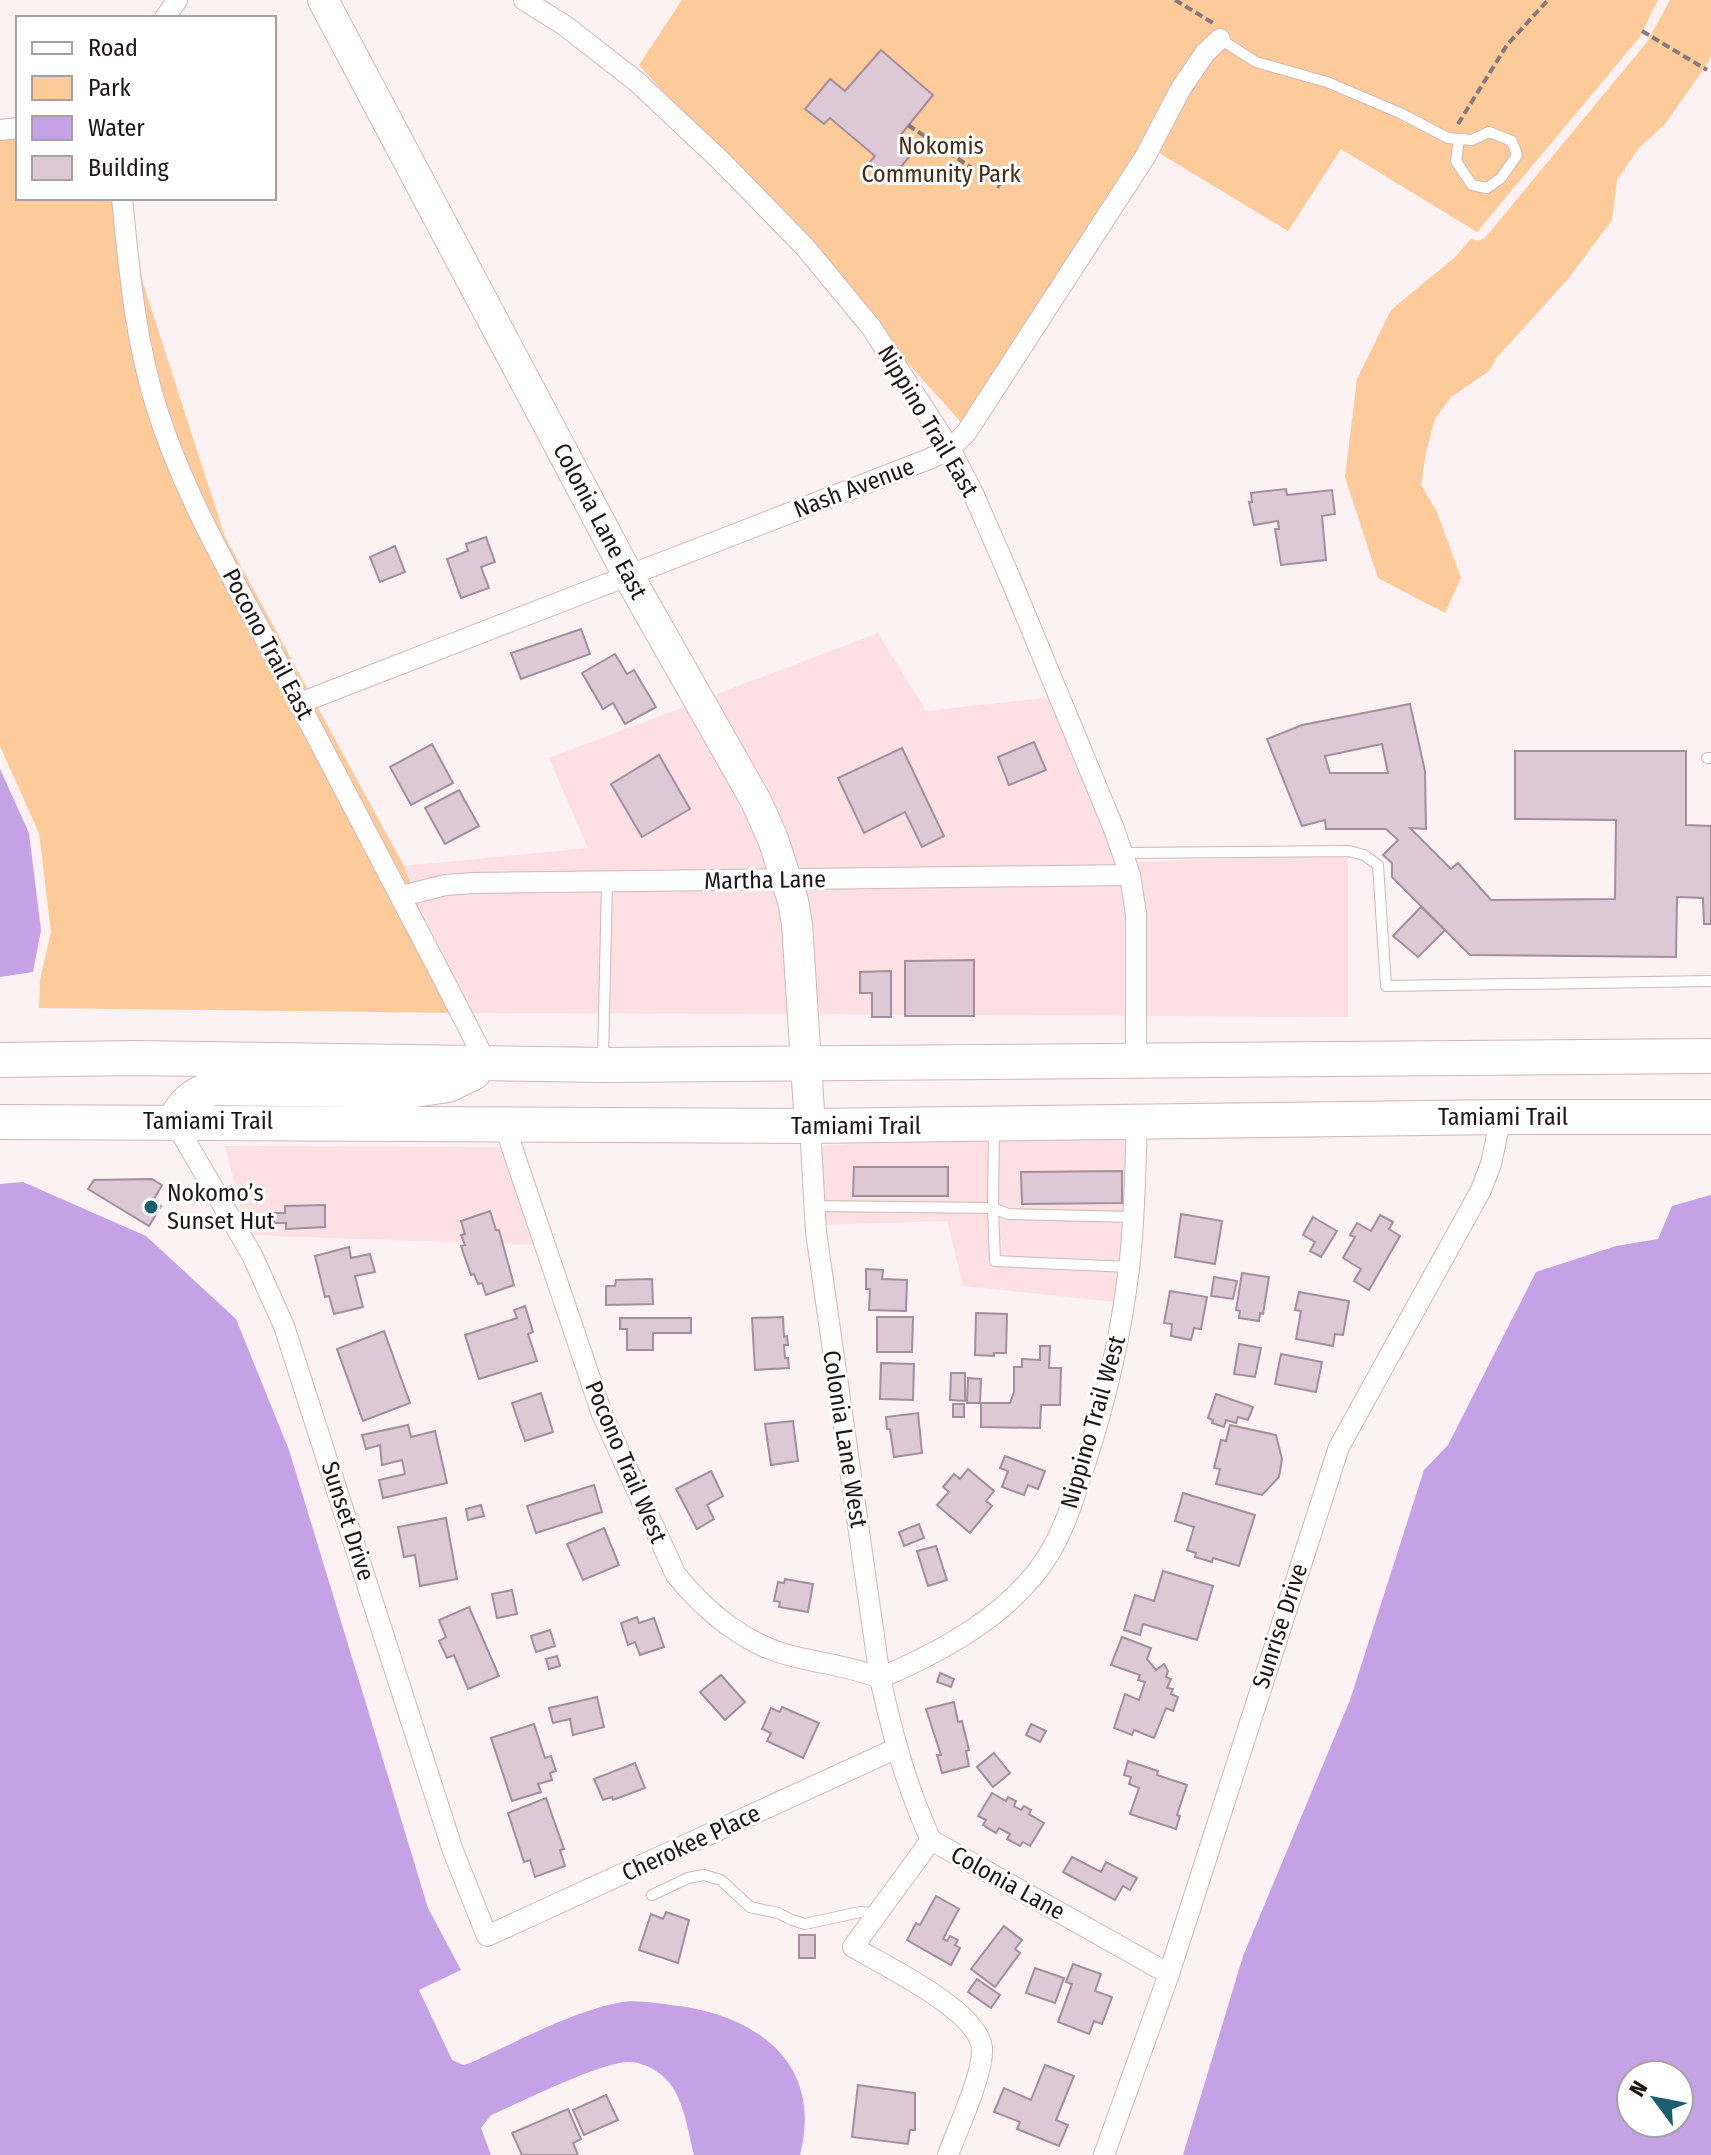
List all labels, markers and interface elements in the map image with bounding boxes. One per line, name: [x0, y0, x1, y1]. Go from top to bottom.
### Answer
legend: [16, 16, 276, 200]
text: Road: [88, 34, 138, 62]
text: Park: [88, 74, 131, 102]
text: Water: [88, 114, 145, 142]
park label: Nokomis Community Park: [861, 132, 1021, 188]
text: Building: [88, 154, 170, 182]
street label: Nippino Trail East: [872, 340, 984, 502]
street label: Colonia Lane East: [547, 438, 653, 604]
street label: Nash Avenue: [790, 452, 918, 524]
street label: Pocono Trail East: [217, 564, 319, 724]
street label: Martha Lane: [704, 865, 826, 895]
street label: Tamiami Trail: [1438, 1103, 1568, 1131]
street label: Tamiami Trail: [143, 1107, 273, 1135]
street label: Tamiami Trail: [791, 1112, 921, 1140]
place label: Nokomo’s Sunset Hut: [167, 1179, 275, 1235]
marker: Nokomo’s Sunset Hut: [142, 1198, 160, 1216]
street label: Nippino Trail West: [1055, 1332, 1131, 1512]
street label: Colonia Lane West: [817, 1348, 873, 1530]
street label: Pocono Trail West: [579, 1377, 673, 1547]
street label: Sunset Drive: [316, 1458, 380, 1584]
street label: Sunrise Drive: [1247, 1560, 1313, 1692]
street label: Cherokee Place: [618, 1799, 764, 1887]
street label: Colonia Lane: [946, 1840, 1070, 1926]
north arrow: [1615, 2059, 1695, 2139]
text: N: [1624, 2076, 1653, 2101]

